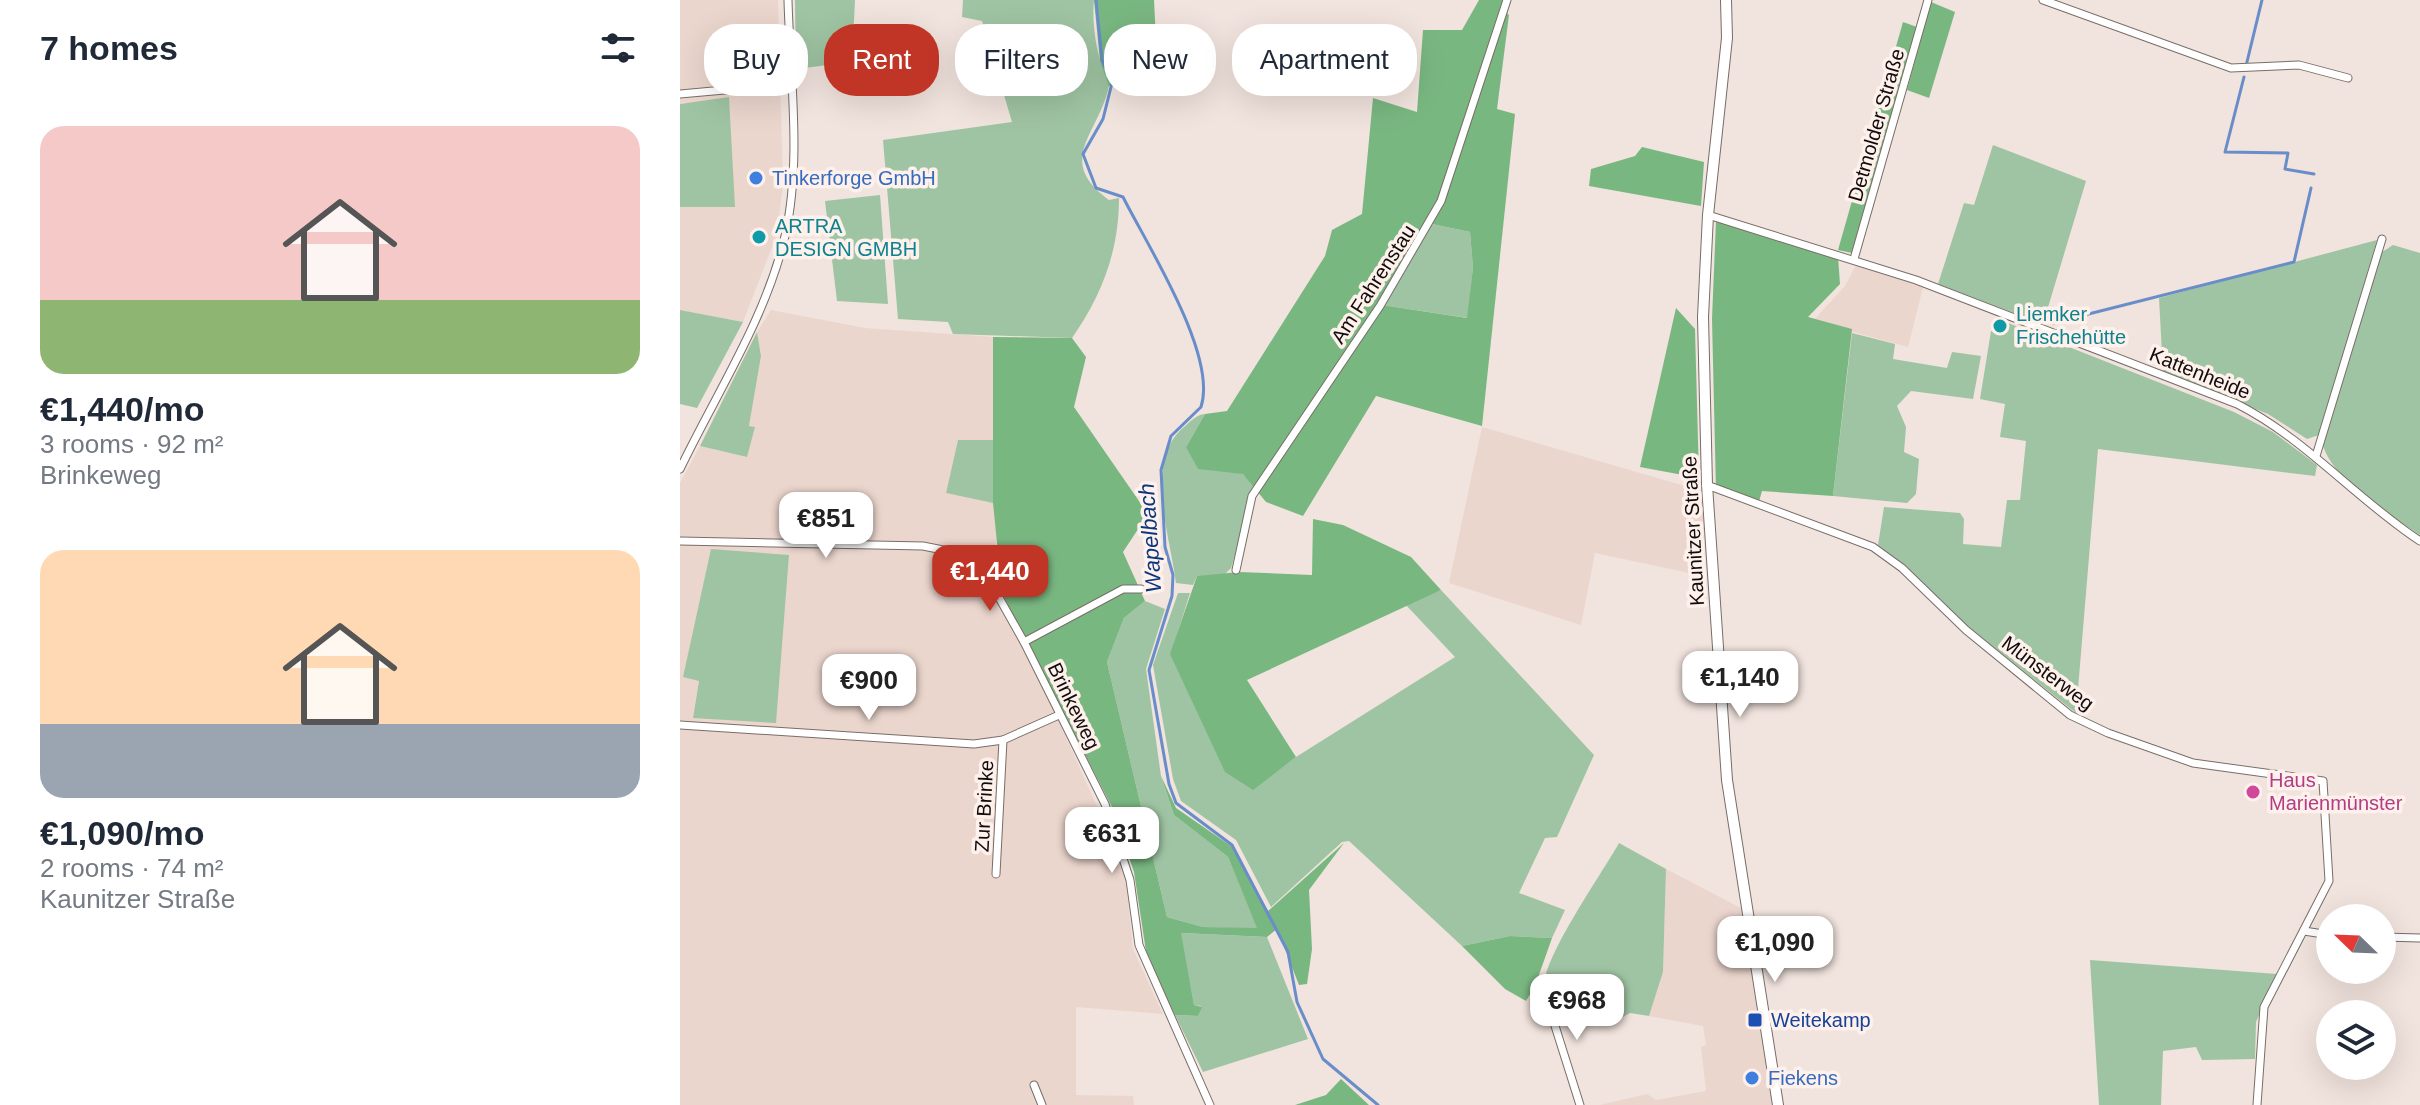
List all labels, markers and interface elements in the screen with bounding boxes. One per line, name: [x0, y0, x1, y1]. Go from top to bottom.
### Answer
chip: Buy: [704, 24, 808, 96]
chip: Rent: [824, 24, 939, 96]
chip: Filters: [955, 24, 1088, 96]
chip: New: [1104, 24, 1216, 96]
chip: Apartment: [1232, 24, 1417, 96]
icon: filters: [596, 26, 640, 70]
text: 7 homes: [40, 29, 178, 67]
street label: Detmolder Straße: [1844, 46, 1908, 204]
place label: Tinkerforge GmbH: [772, 167, 936, 189]
marker: Tinkerforge GmbH: [747, 169, 765, 187]
icon: home: [268, 178, 412, 322]
place label: ARTRA DESIGN GMBH: [775, 215, 917, 260]
street label: Am Fahrenstau: [1327, 221, 1419, 347]
marker: ARTRA DESIGN GMBH: [750, 228, 768, 246]
place label: Liemker Frischehütte: [2016, 303, 2126, 348]
marker: Liemker Frischehütte: [1991, 317, 2009, 335]
street label: Kattenheide: [2146, 343, 2254, 403]
text: €1,440/mo: [40, 390, 204, 428]
text: 3 rooms · 92 m²: [40, 429, 224, 459]
street label: Kaunitzer Straße: [1678, 455, 1708, 607]
text: Brinkeweg: [40, 460, 161, 490]
water label: Wapelbach: [1134, 482, 1166, 594]
pin: €851: [779, 492, 873, 560]
text: €851: [797, 503, 855, 533]
pin: €1,440: [925, 545, 1055, 613]
text: €1,440: [950, 556, 1030, 586]
icon: home: [268, 602, 412, 746]
street label: Münsterweg: [1998, 631, 2098, 715]
pin: €1,140: [1675, 651, 1805, 719]
pin: €900: [822, 654, 916, 722]
street label: Brinkeweg: [1044, 659, 1104, 753]
text: €1,140: [1700, 662, 1780, 692]
text: €900: [840, 665, 898, 695]
street label: Zur Brinke: [971, 759, 997, 853]
place label: Haus Marienmünster: [2269, 769, 2403, 814]
marker: Haus Marienmünster: [2244, 783, 2262, 801]
pin: €631: [1065, 807, 1159, 875]
text: €1,090/mo: [40, 814, 204, 852]
text: €631: [1083, 818, 1141, 848]
text: 2 rooms · 74 m²: [40, 853, 224, 883]
text: Kaunitzer Straße: [40, 884, 235, 914]
north arrow: [2316, 904, 2396, 984]
map controls: [2316, 904, 2396, 1080]
pin: €1,090: [1710, 916, 1840, 984]
text: €1,090: [1735, 927, 1815, 957]
pin: €968: [1530, 974, 1624, 1042]
text: €968: [1548, 985, 1606, 1015]
button: layers: [2316, 1000, 2396, 1080]
place label: Weitekamp: [1771, 1009, 1871, 1031]
marker: Weitekamp: [1746, 1011, 1764, 1029]
place label: Fiekens: [1768, 1067, 1838, 1089]
marker: Fiekens: [1743, 1069, 1761, 1087]

